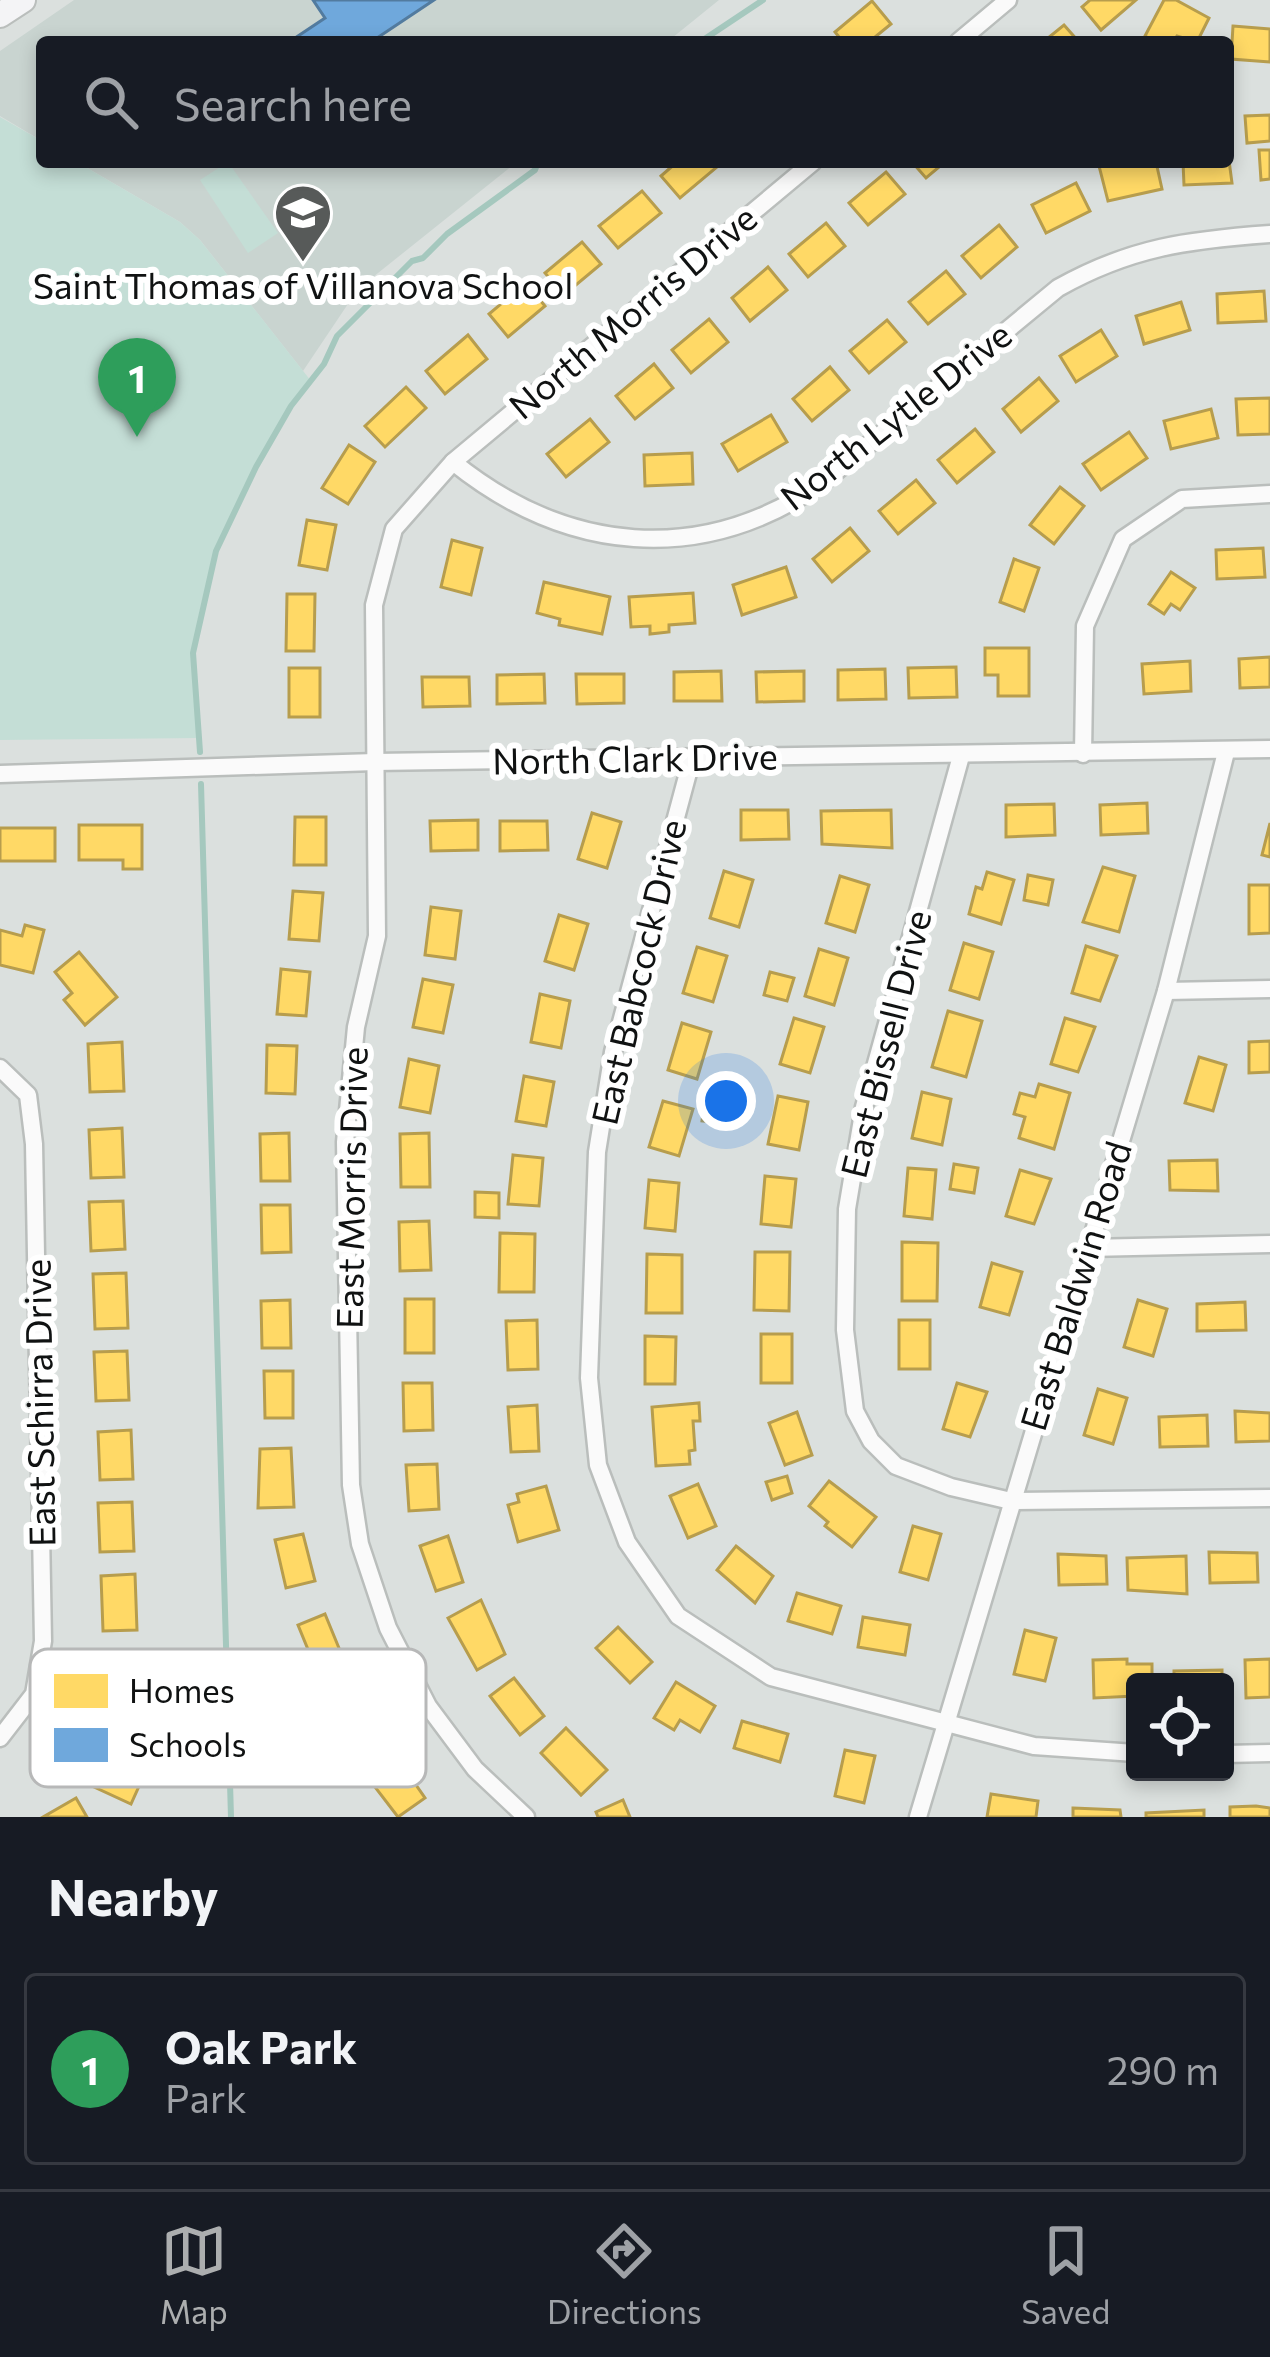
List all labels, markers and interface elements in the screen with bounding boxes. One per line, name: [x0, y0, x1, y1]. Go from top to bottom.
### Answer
search box: [36, 36, 1234, 168]
icon: search: [78, 69, 144, 135]
text: Search here: [174, 75, 412, 130]
school or university icon: Saint Thomas of Villanova School: [272, 182, 334, 264]
street label: North Morris Drive: [499, 194, 764, 427]
place label: Saint Thomas of Villanova School: [33, 262, 573, 306]
street label: North Lytle Drive: [771, 311, 1019, 518]
pin: 1: [98, 338, 176, 437]
street label: North Clark Drive: [492, 733, 778, 781]
street label: East Babcock Drive: [581, 815, 694, 1128]
street label: East Bissell Drive: [830, 905, 939, 1182]
street label: East Morris Drive: [326, 1046, 374, 1329]
your location: [696, 1071, 756, 1131]
street label: East Baldwin Road: [1009, 1136, 1139, 1435]
street label: East Schirra Drive: [13, 1259, 63, 1547]
legend: [30, 1649, 426, 1787]
text: Homes: [129, 1669, 235, 1710]
map controls: [1126, 1673, 1234, 1781]
button: locate: [1126, 1673, 1234, 1781]
text: Schools: [129, 1723, 246, 1764]
text: Nearby: [48, 1864, 218, 1927]
text: Oak Park: [165, 2018, 357, 2073]
text: 1: [81, 2045, 99, 2093]
text: 290 m: [1107, 2045, 1219, 2093]
text: Park: [165, 2073, 247, 2121]
tab: Map: [160, 2218, 228, 2331]
tab: Directions: [547, 2218, 702, 2331]
tab: Saved: [1021, 2218, 1110, 2331]

